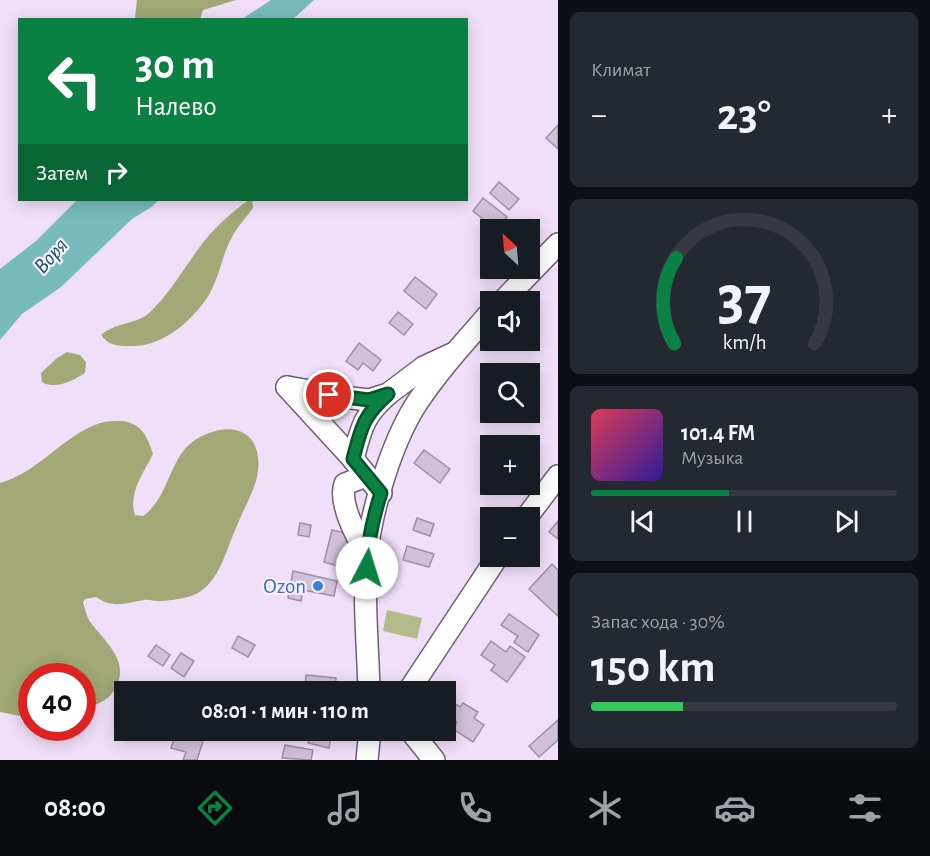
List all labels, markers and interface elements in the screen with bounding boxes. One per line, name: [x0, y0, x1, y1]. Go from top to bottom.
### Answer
icon: left: [36, 42, 114, 120]
text: 30 m: [135, 44, 215, 86]
text: Климат: [591, 60, 651, 80]
text: Налево: [135, 93, 217, 120]
text: 23°: [717, 93, 771, 138]
text: −: [591, 99, 607, 132]
text: +: [881, 99, 897, 132]
icon: right: [100, 156, 133, 189]
text: Затем: [36, 162, 88, 184]
north arrow: [480, 219, 540, 279]
map controls: [480, 219, 540, 567]
water label: Воря: [30, 234, 73, 278]
text: 37: [717, 268, 771, 330]
button: sound: [480, 291, 540, 351]
text: km/h: [722, 332, 766, 353]
button: search: [480, 363, 540, 423]
pin: [303, 369, 354, 420]
icon: arrive: [312, 378, 345, 411]
text: 101.4 FM: [681, 422, 755, 444]
button: +: [480, 435, 540, 495]
text: Музыка: [681, 448, 743, 468]
icon: previous: [626, 505, 659, 538]
icon: pause: [728, 505, 761, 538]
icon: next: [830, 505, 863, 538]
button: −: [480, 507, 540, 567]
position arrow: [335, 536, 399, 600]
place label: Ozon: [263, 576, 306, 597]
marker: Ozon: [311, 579, 325, 593]
text: Запас хода · 30%: [591, 612, 725, 632]
text: 150 km: [591, 645, 715, 690]
speed limit sign: 40: [18, 663, 96, 741]
text: 08:01 · 1 мин · 110 m: [201, 700, 369, 722]
icon: directions: [194, 787, 236, 829]
icon: music: [324, 787, 366, 829]
icon: phone: [454, 787, 496, 829]
icon: climate: [584, 787, 626, 829]
icon: car: [714, 787, 756, 829]
icon: filters: [844, 787, 886, 829]
text: 08:00: [44, 794, 106, 821]

